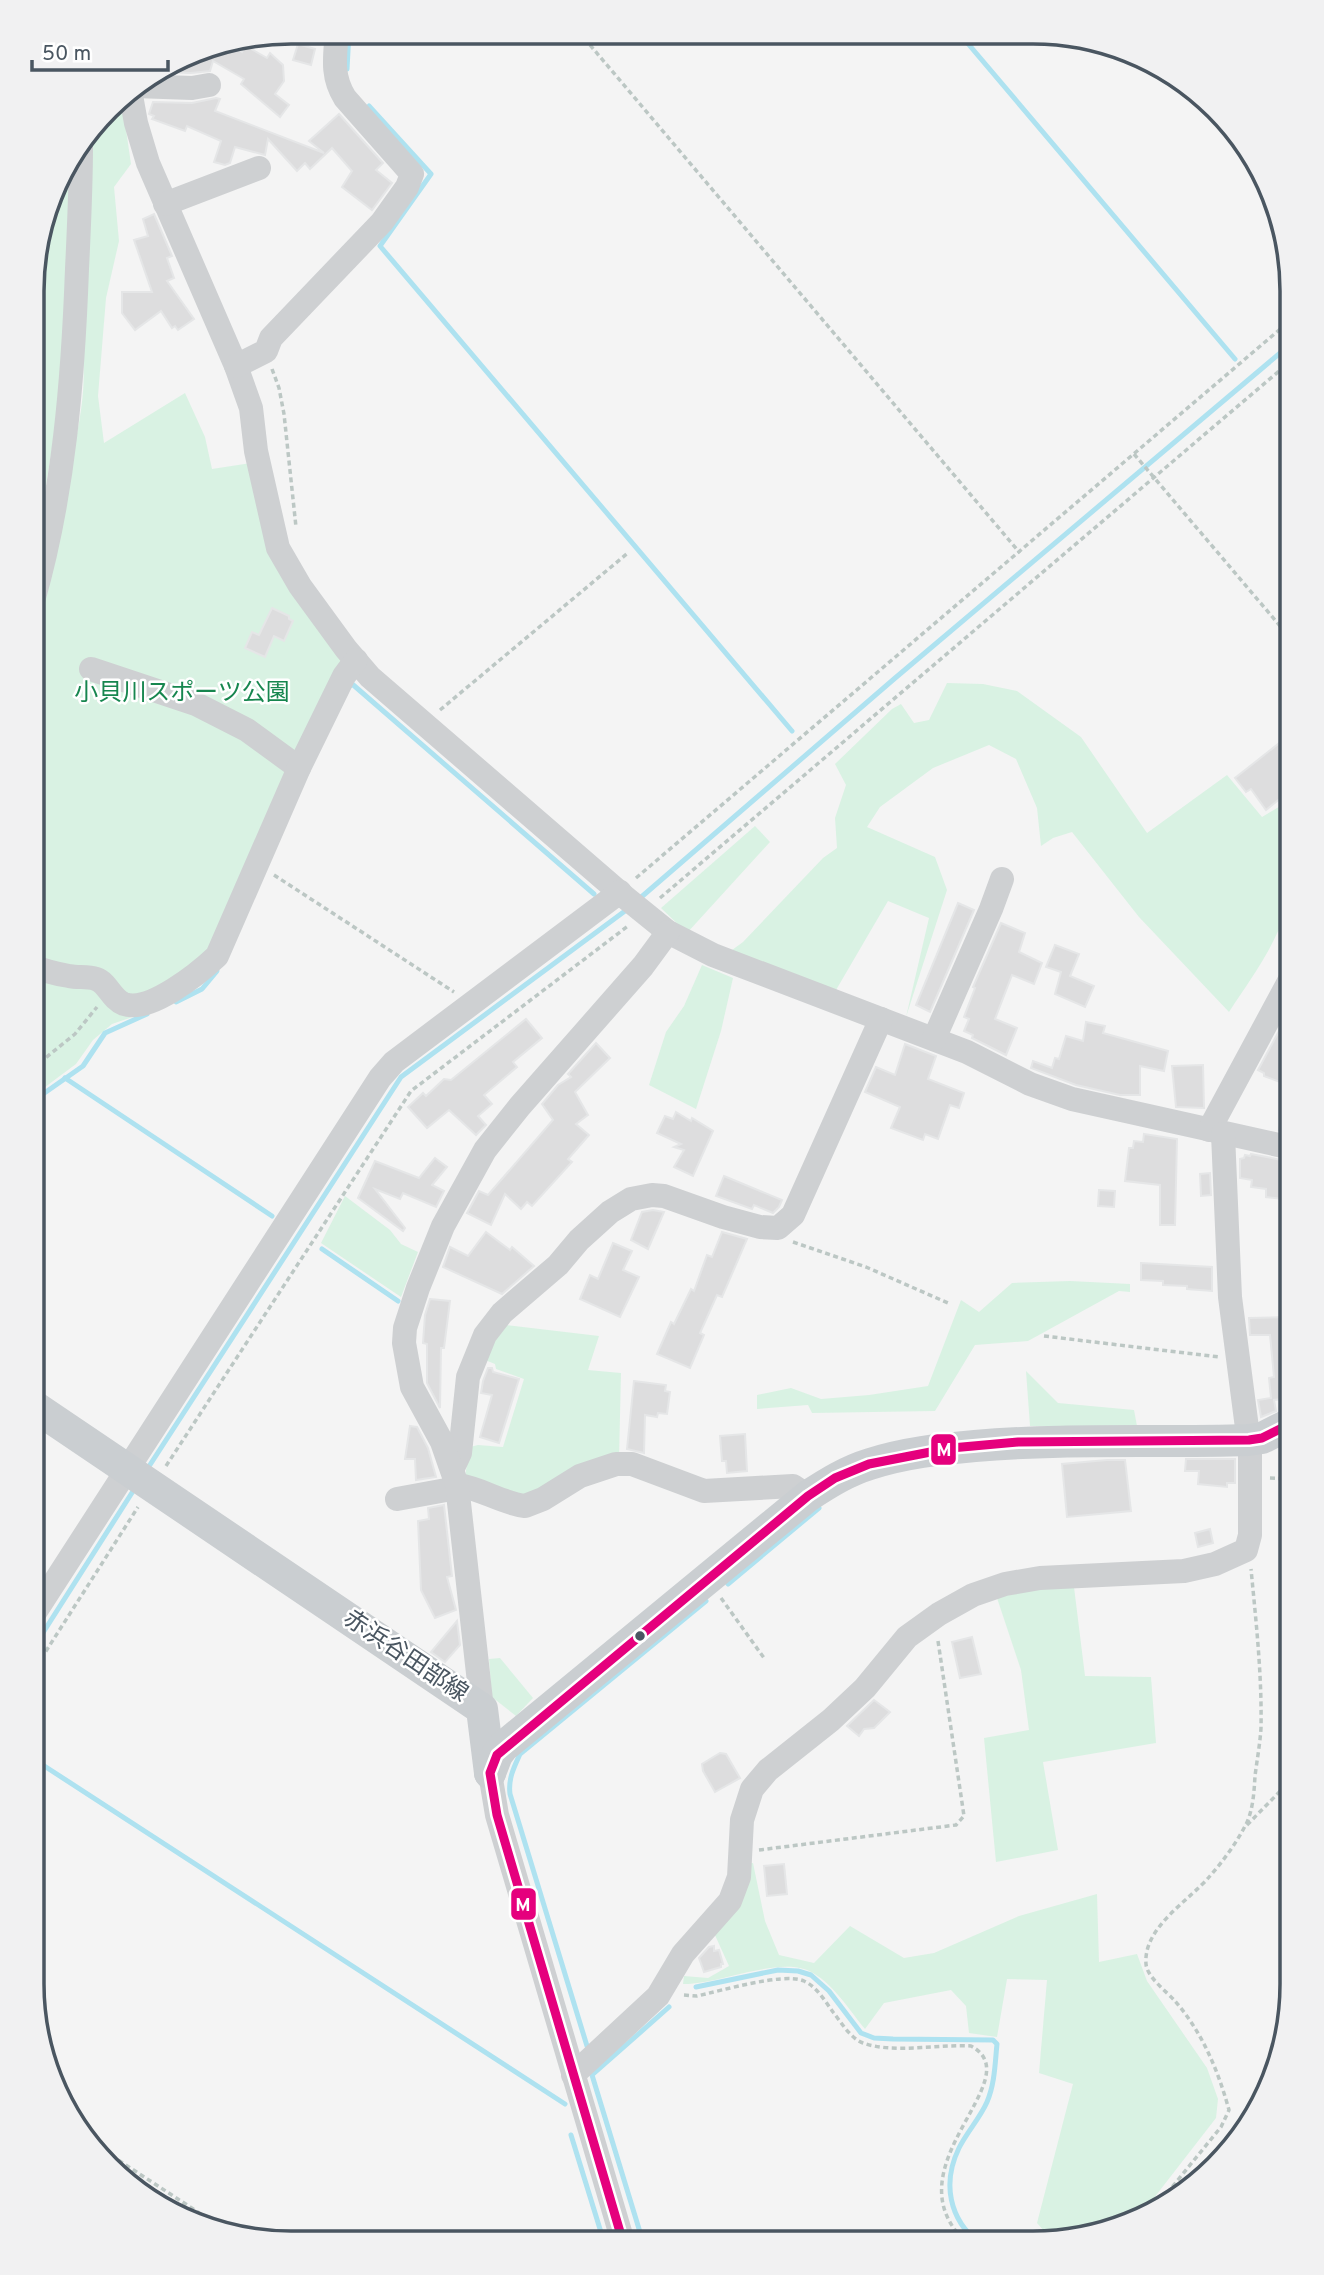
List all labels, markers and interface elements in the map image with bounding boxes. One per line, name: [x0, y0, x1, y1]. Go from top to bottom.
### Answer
scale bar: [32, 28, 168, 72]
text: 50 m: [42, 41, 91, 68]
park label: 小貝川スポーツ公園: [74, 679, 290, 709]
line badge: M: [930, 1433, 957, 1466]
text: M: [936, 1439, 952, 1463]
street label: 赤浜谷田部線: [337, 1604, 473, 1710]
unlabelled marker: [633, 1629, 647, 1643]
line badge: M: [510, 1887, 537, 1921]
text: M: [515, 1894, 531, 1918]

